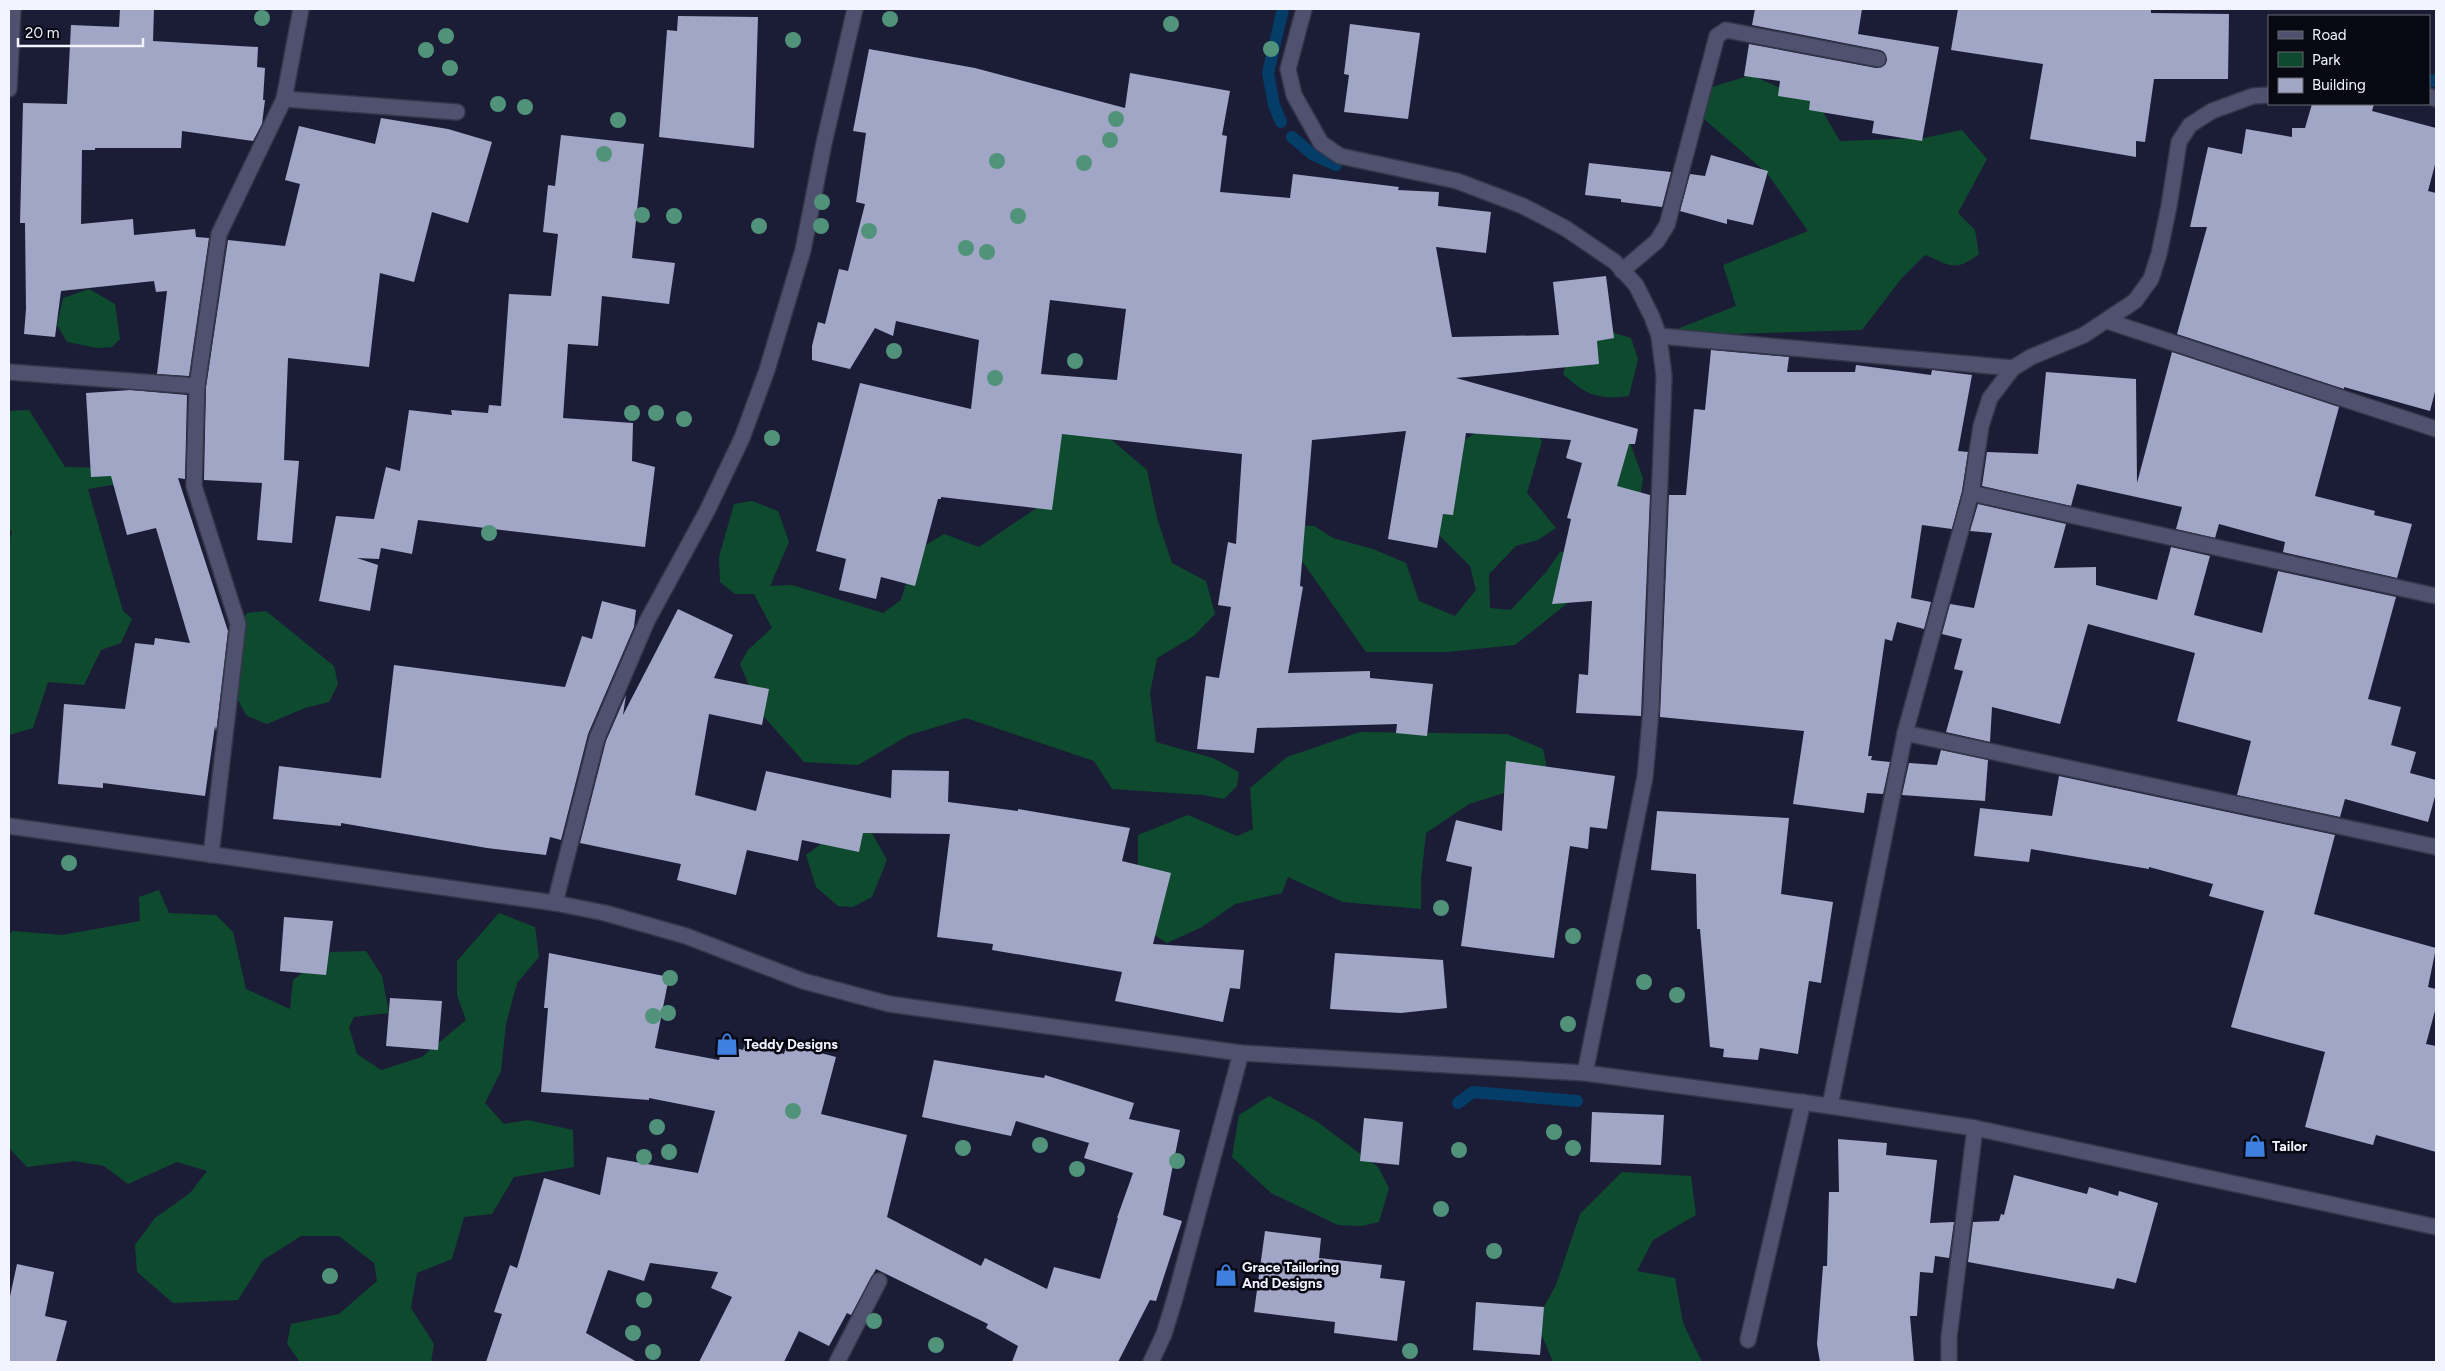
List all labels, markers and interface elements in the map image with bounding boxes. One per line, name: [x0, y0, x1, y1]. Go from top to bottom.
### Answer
scale bar: [18, 15, 142, 47]
legend: [2268, 15, 2430, 105]
text: 20 m: [25, 24, 59, 42]
text: Road: [2312, 26, 2347, 44]
text: Park: [2312, 51, 2341, 69]
text: Building: [2312, 76, 2366, 94]
shop icon: Teddy Designs: [714, 1031, 740, 1057]
place label: Teddy Designs: [744, 1036, 838, 1053]
shop icon: Tailor: [2242, 1133, 2268, 1159]
place label: Tailor: [2272, 1138, 2308, 1155]
place label: Grace Tailoring And Designs: [1242, 1259, 1339, 1292]
shop icon: Grace Tailoring And Designs: [1213, 1262, 1239, 1288]

